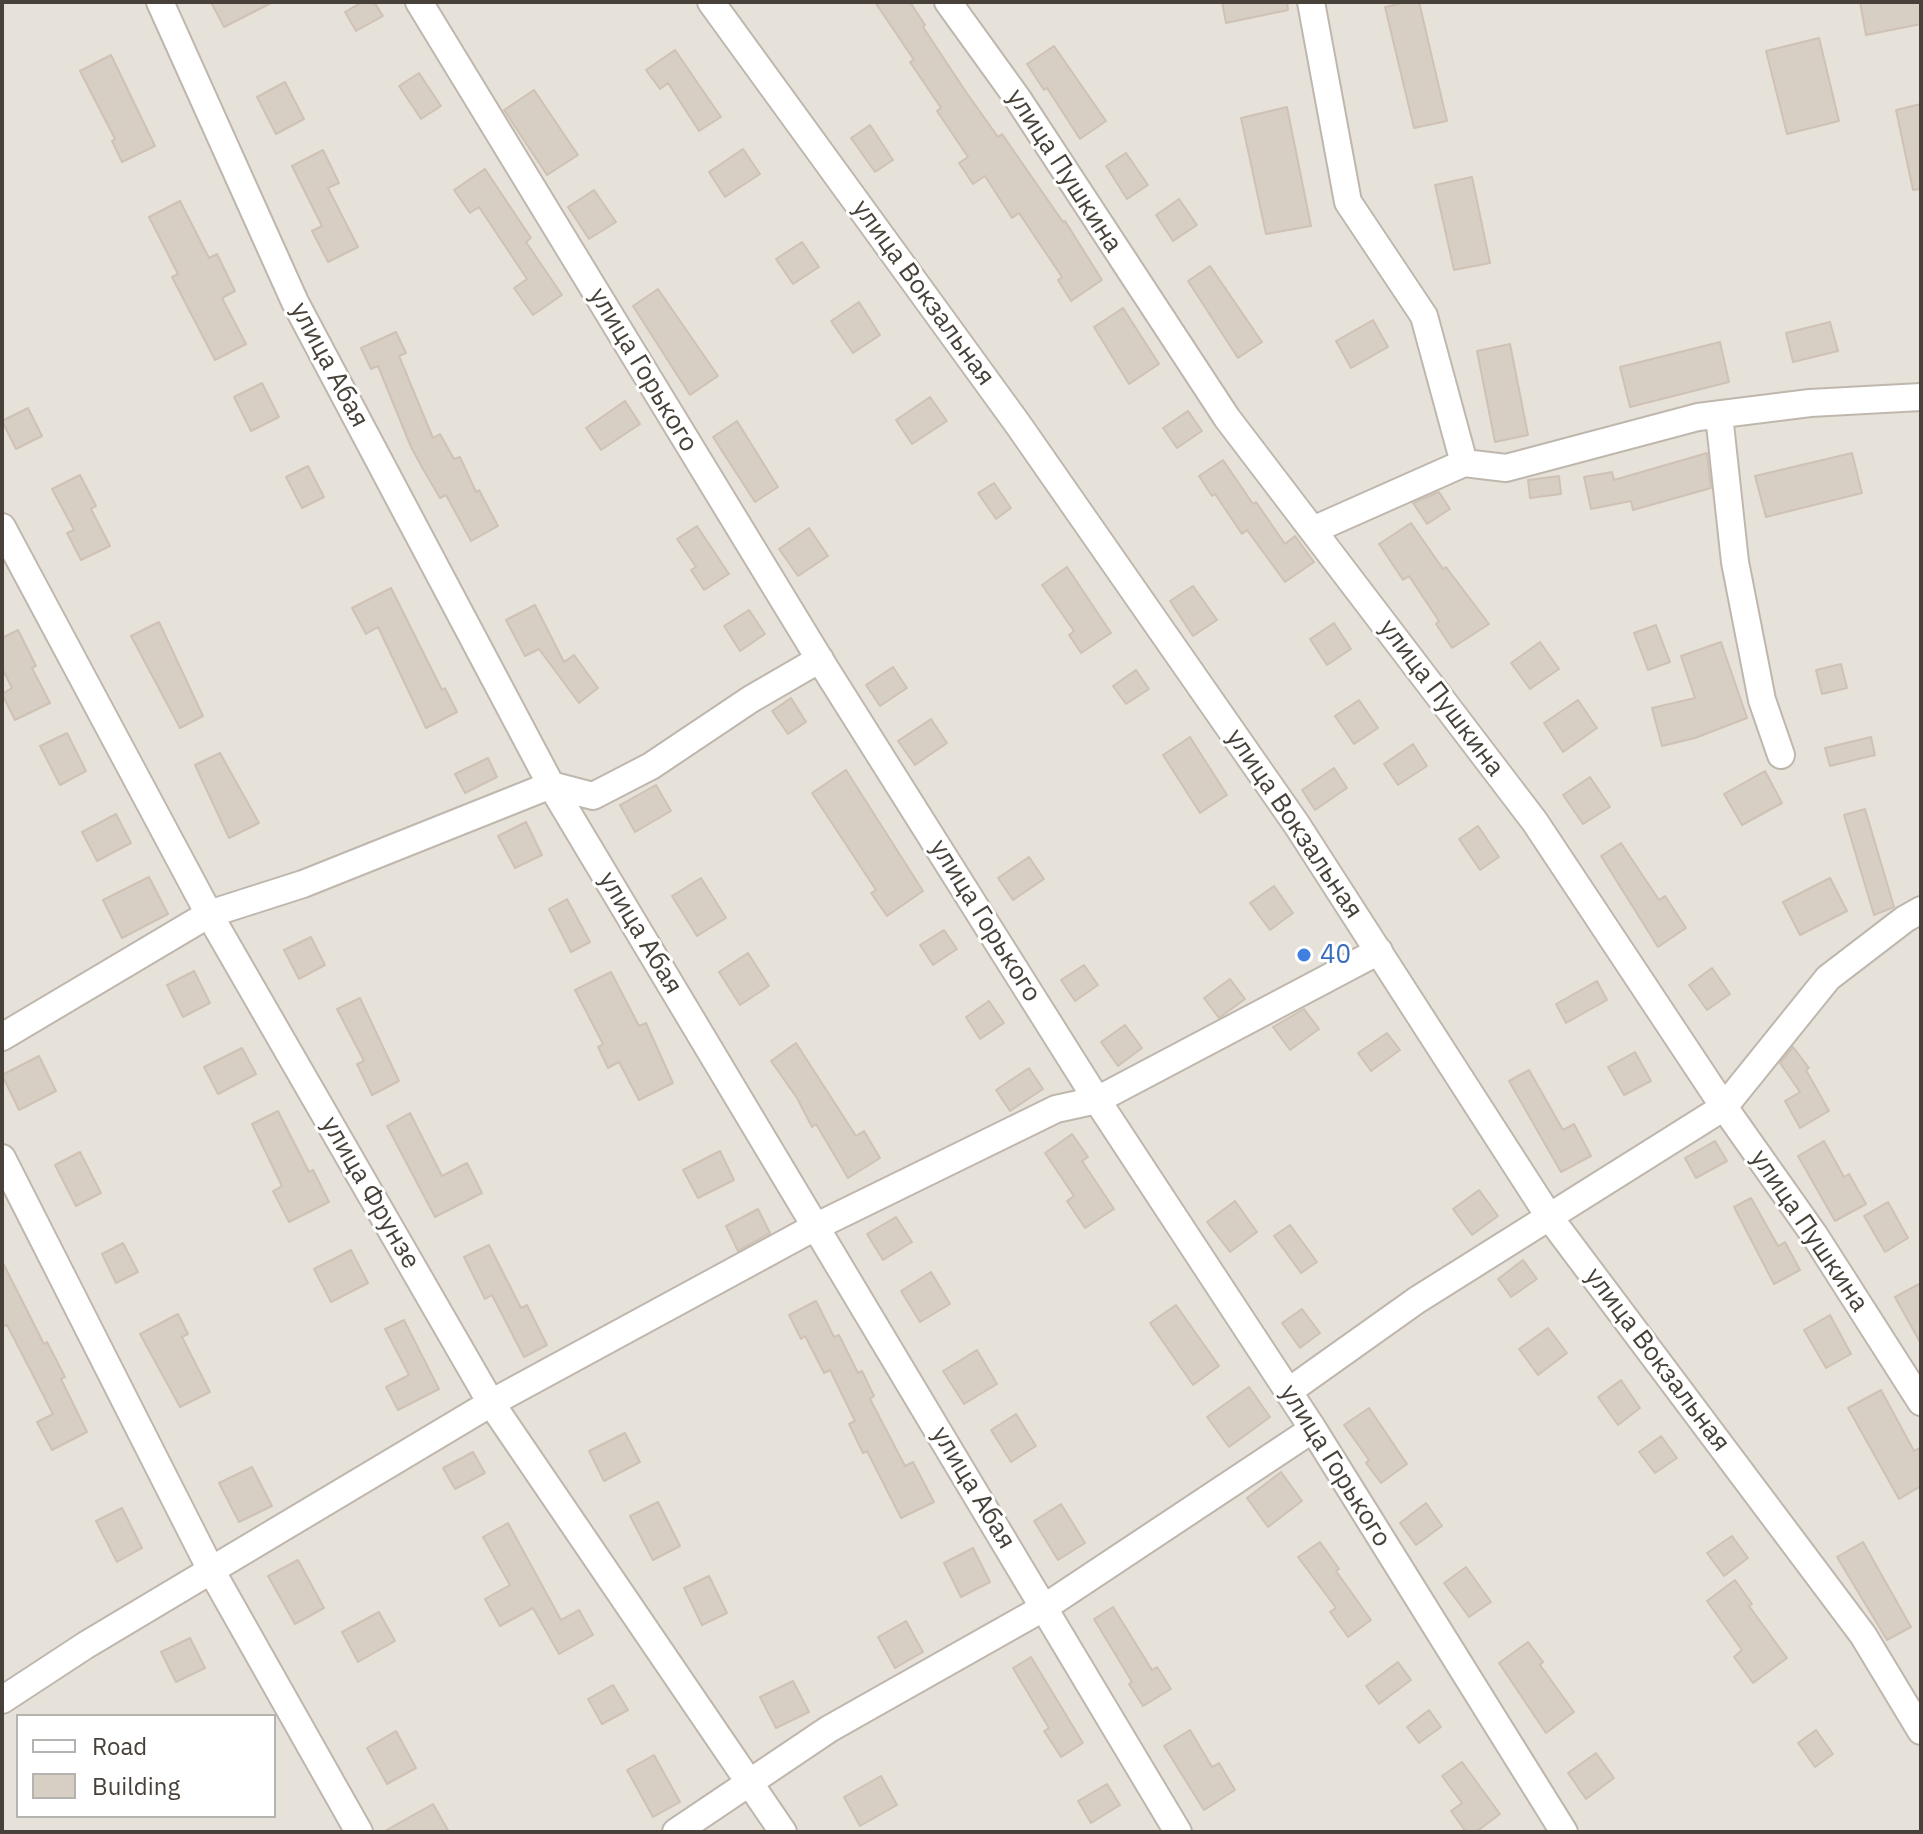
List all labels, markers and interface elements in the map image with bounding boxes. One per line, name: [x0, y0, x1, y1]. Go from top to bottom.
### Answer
street label: улица Пушкина: [1000, 83, 1128, 259]
street label: улица Вокзальная: [845, 194, 1001, 392]
street label: улица Горького: [582, 282, 704, 458]
street label: улица Абая: [283, 297, 375, 433]
street label: улица Пушкина: [1372, 613, 1510, 783]
street label: улица Вокзальная: [1219, 723, 1369, 925]
street label: улица Горького: [923, 834, 1047, 1008]
street label: улица Абая: [591, 866, 689, 1000]
place label: 40: [1320, 939, 1351, 971]
marker: 40: [1295, 946, 1313, 964]
street label: улица Фрунзе: [314, 1111, 426, 1275]
street label: улица Пушкина: [1743, 1144, 1875, 1318]
street label: улица Вокзальная: [1578, 1262, 1736, 1458]
street label: улица Горького: [1273, 1379, 1397, 1553]
street label: улица Абая: [924, 1421, 1022, 1555]
legend: [16, 1714, 276, 1818]
text: Road: [92, 1730, 147, 1762]
text: Building: [92, 1770, 180, 1802]

